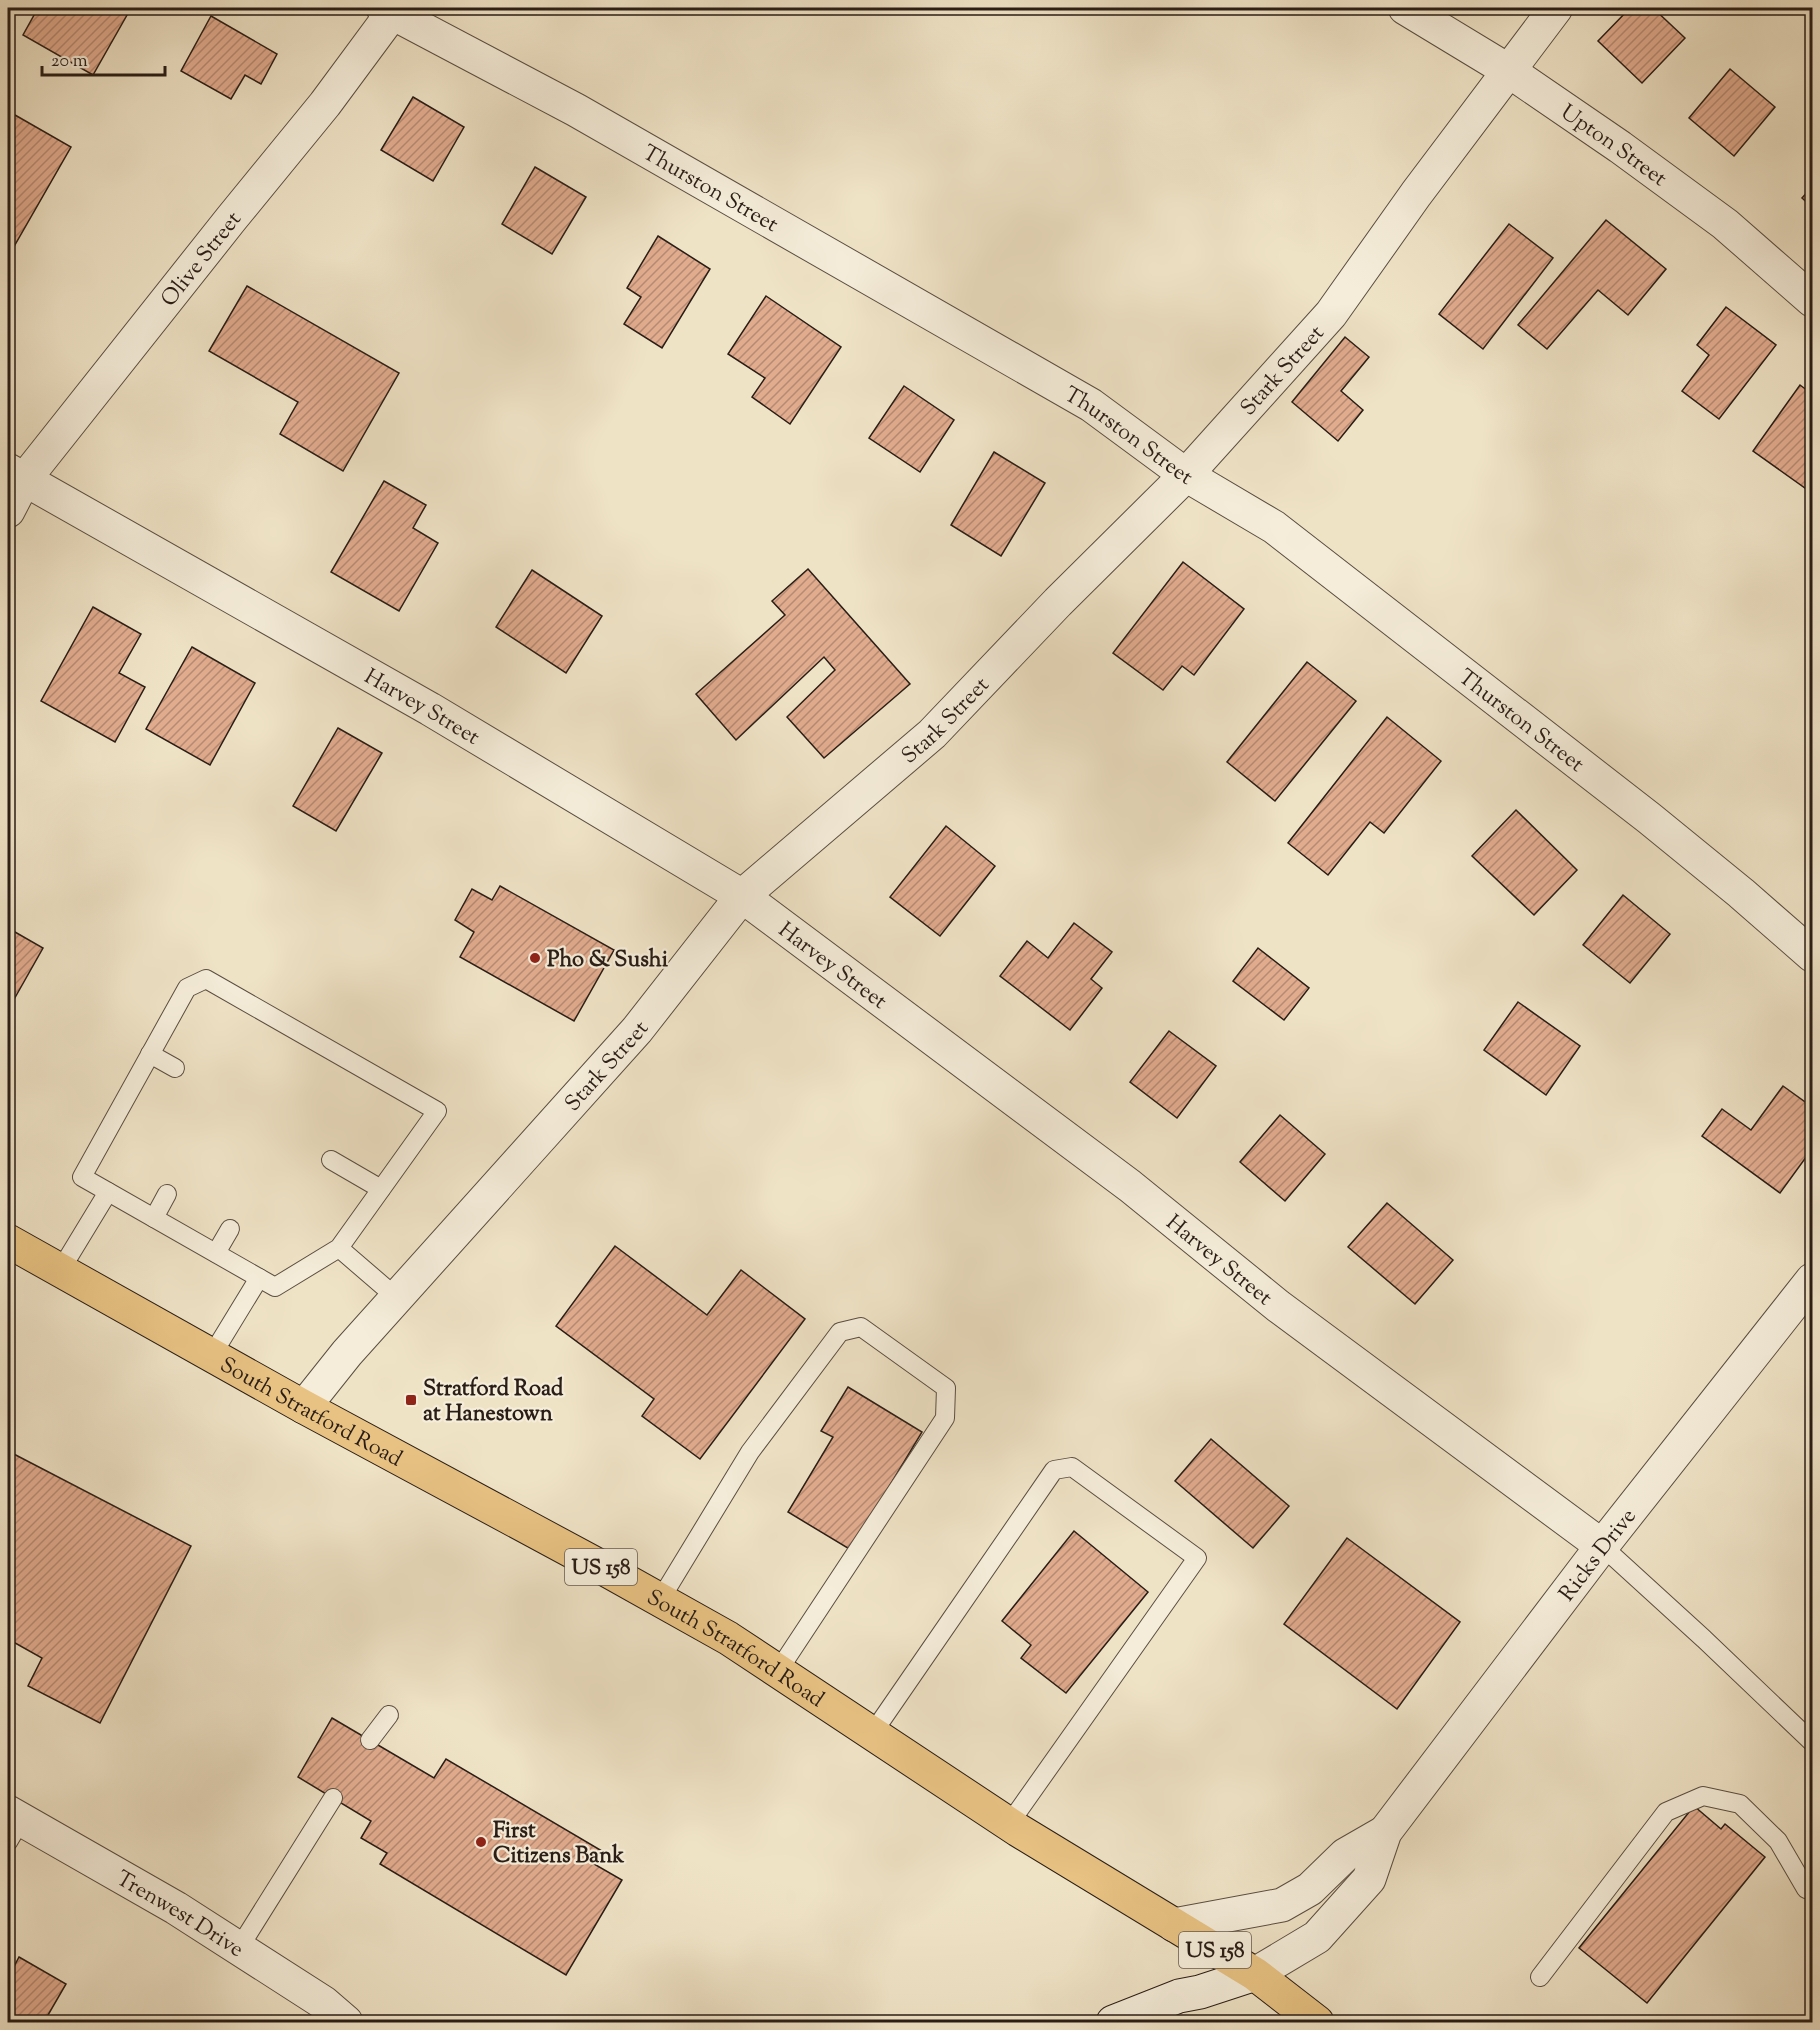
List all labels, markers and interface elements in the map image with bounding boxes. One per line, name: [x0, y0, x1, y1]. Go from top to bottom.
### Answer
scale bar: [42, 39, 165, 77]
text: 20 m: [51, 49, 88, 75]
street label: Upton Street: [1553, 98, 1673, 196]
street label: Thurston Street: [636, 138, 784, 242]
street label: Olive Street: [154, 205, 250, 315]
street label: Stark Street: [1234, 319, 1333, 424]
street label: Thurston Street: [1057, 380, 1198, 495]
street label: Harvey Street: [358, 662, 486, 755]
street label: Thurston Street: [1450, 663, 1590, 781]
street label: Stark Street: [895, 670, 998, 773]
street label: Harvey Street: [771, 915, 893, 1018]
place label: Pho & Sushi: [547, 945, 669, 977]
marker: Pho & Sushi: [528, 951, 542, 965]
street label: Stark Street: [558, 1015, 658, 1119]
street label: Harvey Street: [1158, 1208, 1279, 1315]
street label: South Stratford Road: [213, 1350, 407, 1476]
place label: Stratford Road at Hanestown: [423, 1374, 564, 1431]
marker: Stratford Road at Hanestown: [404, 1393, 418, 1407]
street label: Ricks Drive: [1552, 1502, 1645, 1609]
road number: US 158: [565, 1549, 637, 1585]
street label: South Stratford Road: [640, 1583, 830, 1717]
place label: First Citizens Bank: [493, 1816, 624, 1873]
marker: First Citizens Bank: [474, 1835, 488, 1849]
street label: Trenwest Drive: [110, 1864, 249, 1967]
road number: US 158: [1179, 1932, 1251, 1968]

